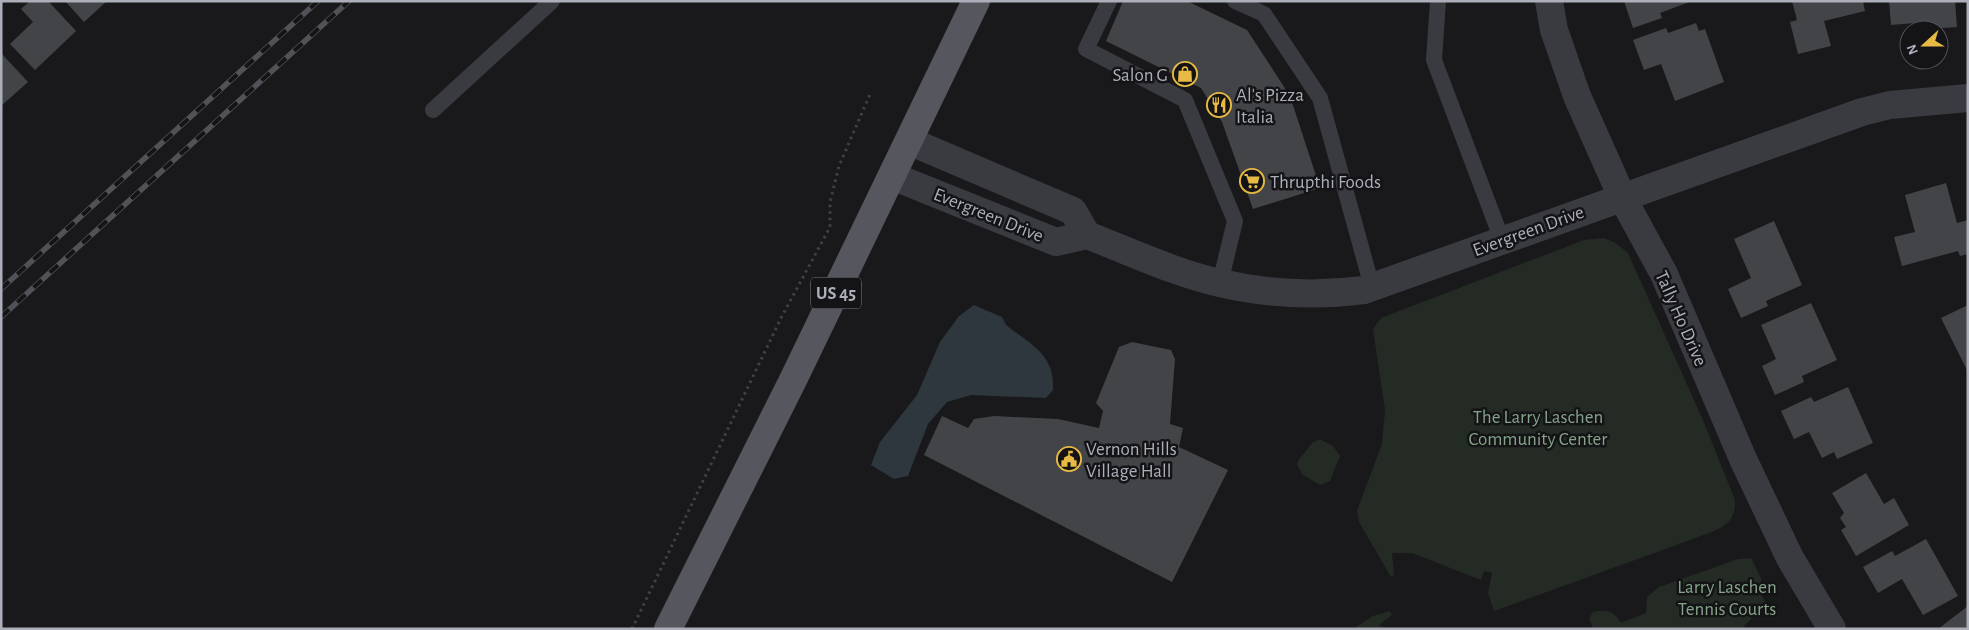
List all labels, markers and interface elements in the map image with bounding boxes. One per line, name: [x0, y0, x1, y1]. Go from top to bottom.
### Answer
north arrow: [1899, 20, 1949, 70]
text: N: [1905, 42, 1921, 56]
shop icon: Salon G: [1172, 61, 1198, 87]
place label: Salon G: [1112, 66, 1168, 85]
place label: Al's Pizza Italia: [1236, 86, 1304, 127]
restaurant icon: Al's Pizza Italia: [1206, 92, 1232, 118]
supermarket icon: Thrupthi Foods: [1239, 168, 1265, 194]
place label: Thrupthi Foods: [1270, 173, 1381, 192]
street label: Evergreen Drive: [931, 185, 1046, 246]
street label: Evergreen Drive: [1470, 203, 1587, 260]
street label: Tally Ho Drive: [1651, 268, 1710, 369]
road number: US 45: [811, 278, 861, 308]
park label: The Larry Laschen Community Center: [1469, 408, 1607, 449]
place label: Vernon Hills Village Hall: [1086, 440, 1177, 481]
public building icon: Vernon Hills Village Hall: [1056, 446, 1082, 472]
park label: Larry Laschen Tennis Courts: [1677, 578, 1777, 619]

